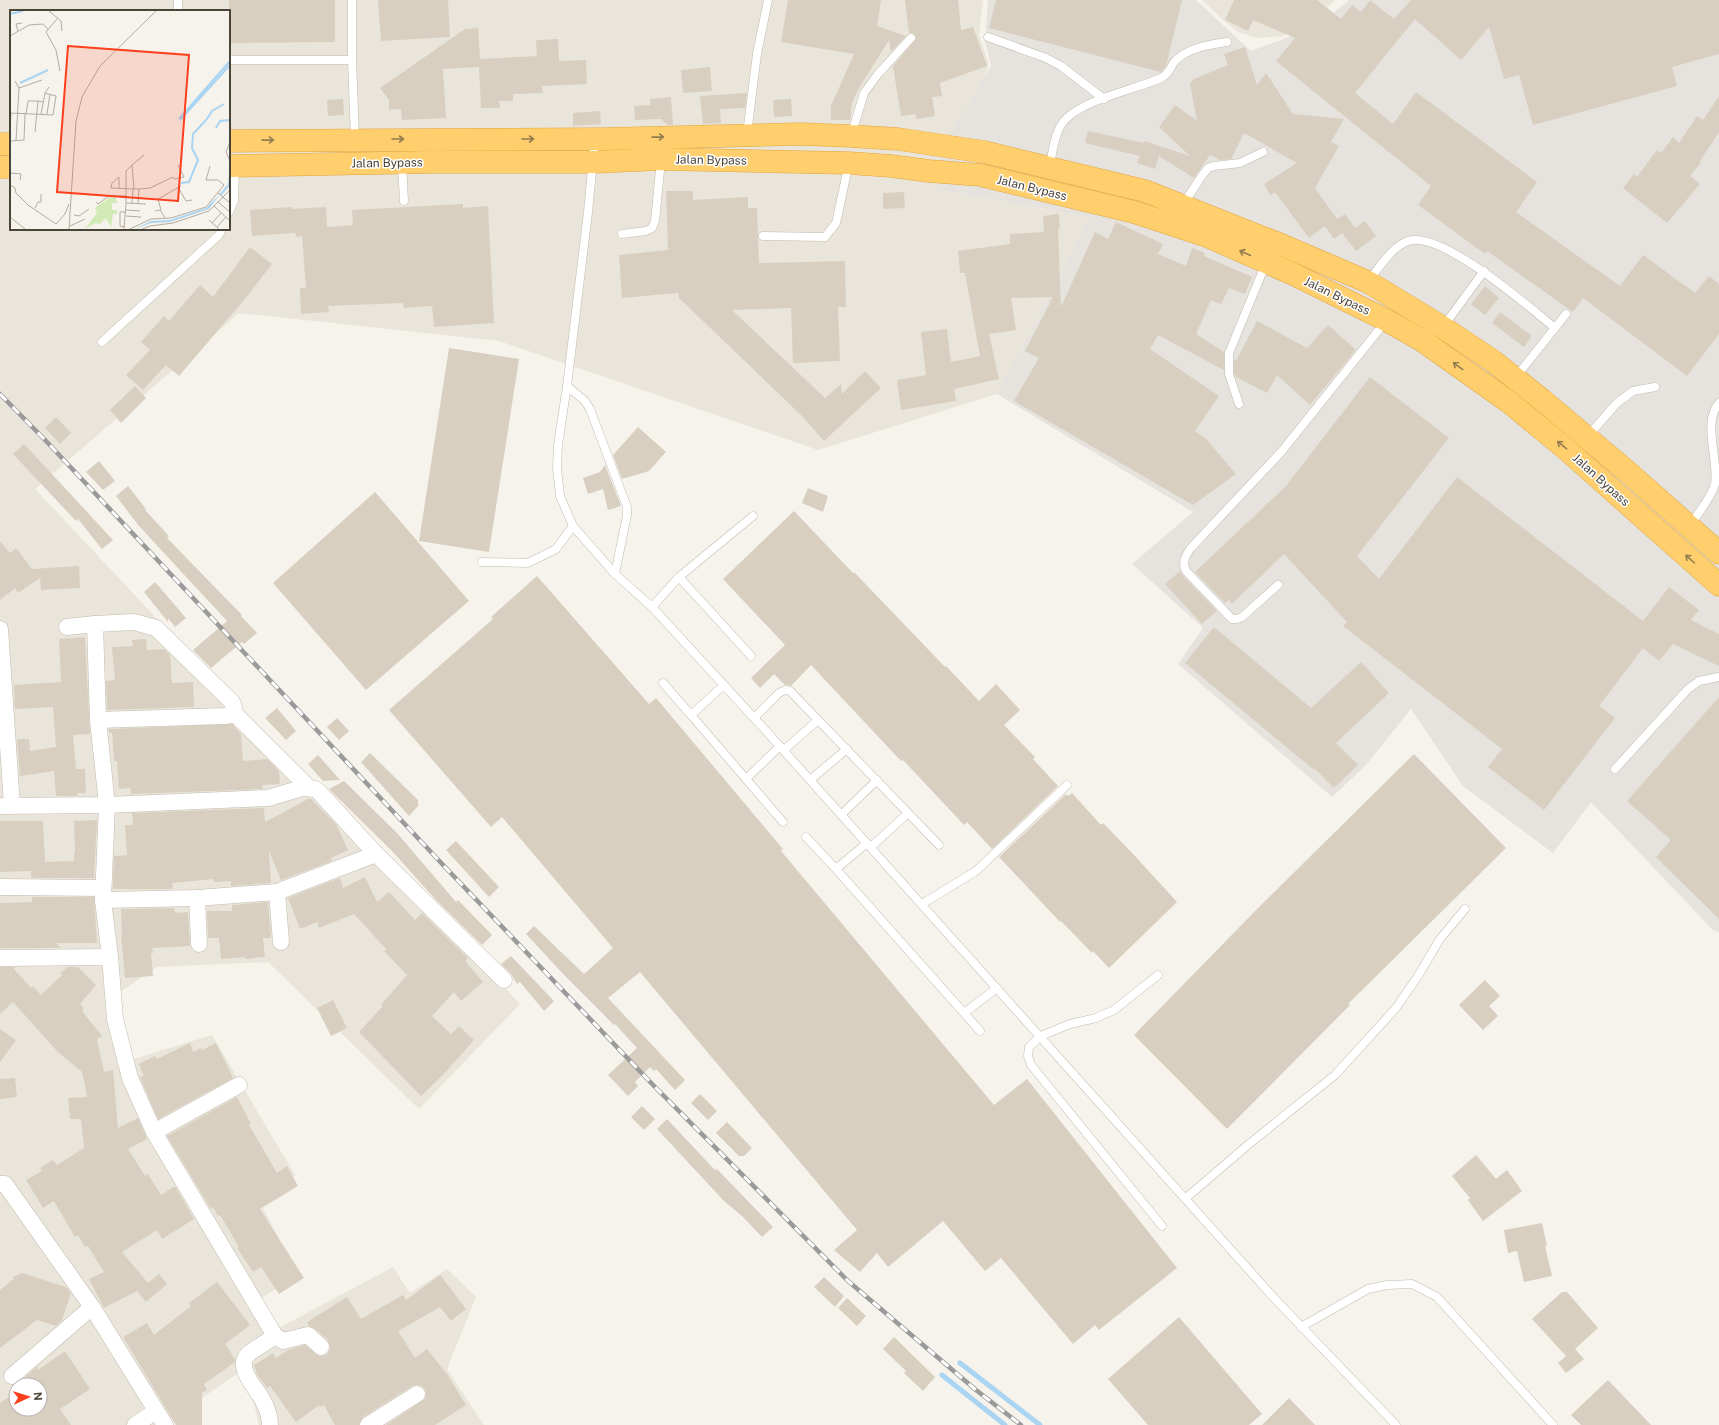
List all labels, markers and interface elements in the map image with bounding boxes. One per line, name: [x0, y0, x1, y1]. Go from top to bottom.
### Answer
inset map: [10, 10, 230, 230]
one-way arrow: [651, 134, 664, 141]
one-way arrow: [391, 135, 404, 143]
one-way arrow: [521, 135, 534, 143]
one-way arrow: [261, 137, 274, 144]
street label: Jalan Bypass: [675, 152, 747, 168]
street label: Jalan Bypass: [351, 155, 423, 171]
street label: Jalan Bypass: [996, 173, 1068, 203]
one-way arrow: [1240, 249, 1252, 256]
street label: Jalan Bypass: [1302, 274, 1372, 318]
one-way arrow: [1453, 362, 1464, 370]
one-way arrow: [1556, 441, 1567, 449]
street label: Jalan Bypass: [1570, 451, 1632, 509]
one-way arrow: [1685, 555, 1695, 564]
north arrow: [8, 1377, 48, 1417]
text: N: [32, 1392, 44, 1401]

